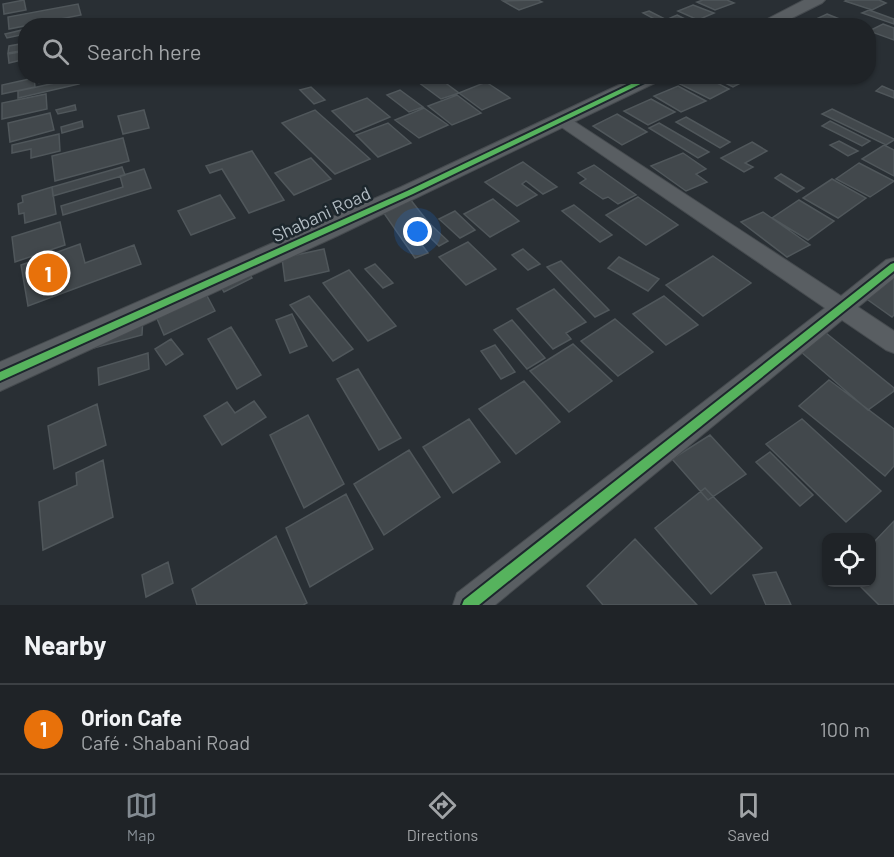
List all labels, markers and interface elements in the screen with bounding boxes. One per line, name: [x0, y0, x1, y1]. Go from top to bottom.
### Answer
search box: [18, 18, 876, 84]
icon: search: [39, 35, 72, 68]
text: Search here: [87, 38, 201, 64]
street label: Shabani Road: [268, 182, 374, 246]
your location: [403, 217, 432, 246]
pin: 1: [28, 250, 68, 296]
map controls: [822, 533, 876, 587]
button: locate: [822, 533, 876, 587]
text: Nearby: [24, 629, 106, 660]
text: Orion Cafe: [81, 704, 182, 730]
text: 1: [40, 717, 47, 741]
text: 100 m: [820, 717, 870, 741]
text: Café · Shabani Road: [81, 730, 250, 754]
tab: Map: [125, 789, 158, 844]
tab: Directions: [407, 789, 478, 844]
tab: Saved: [727, 789, 769, 844]

